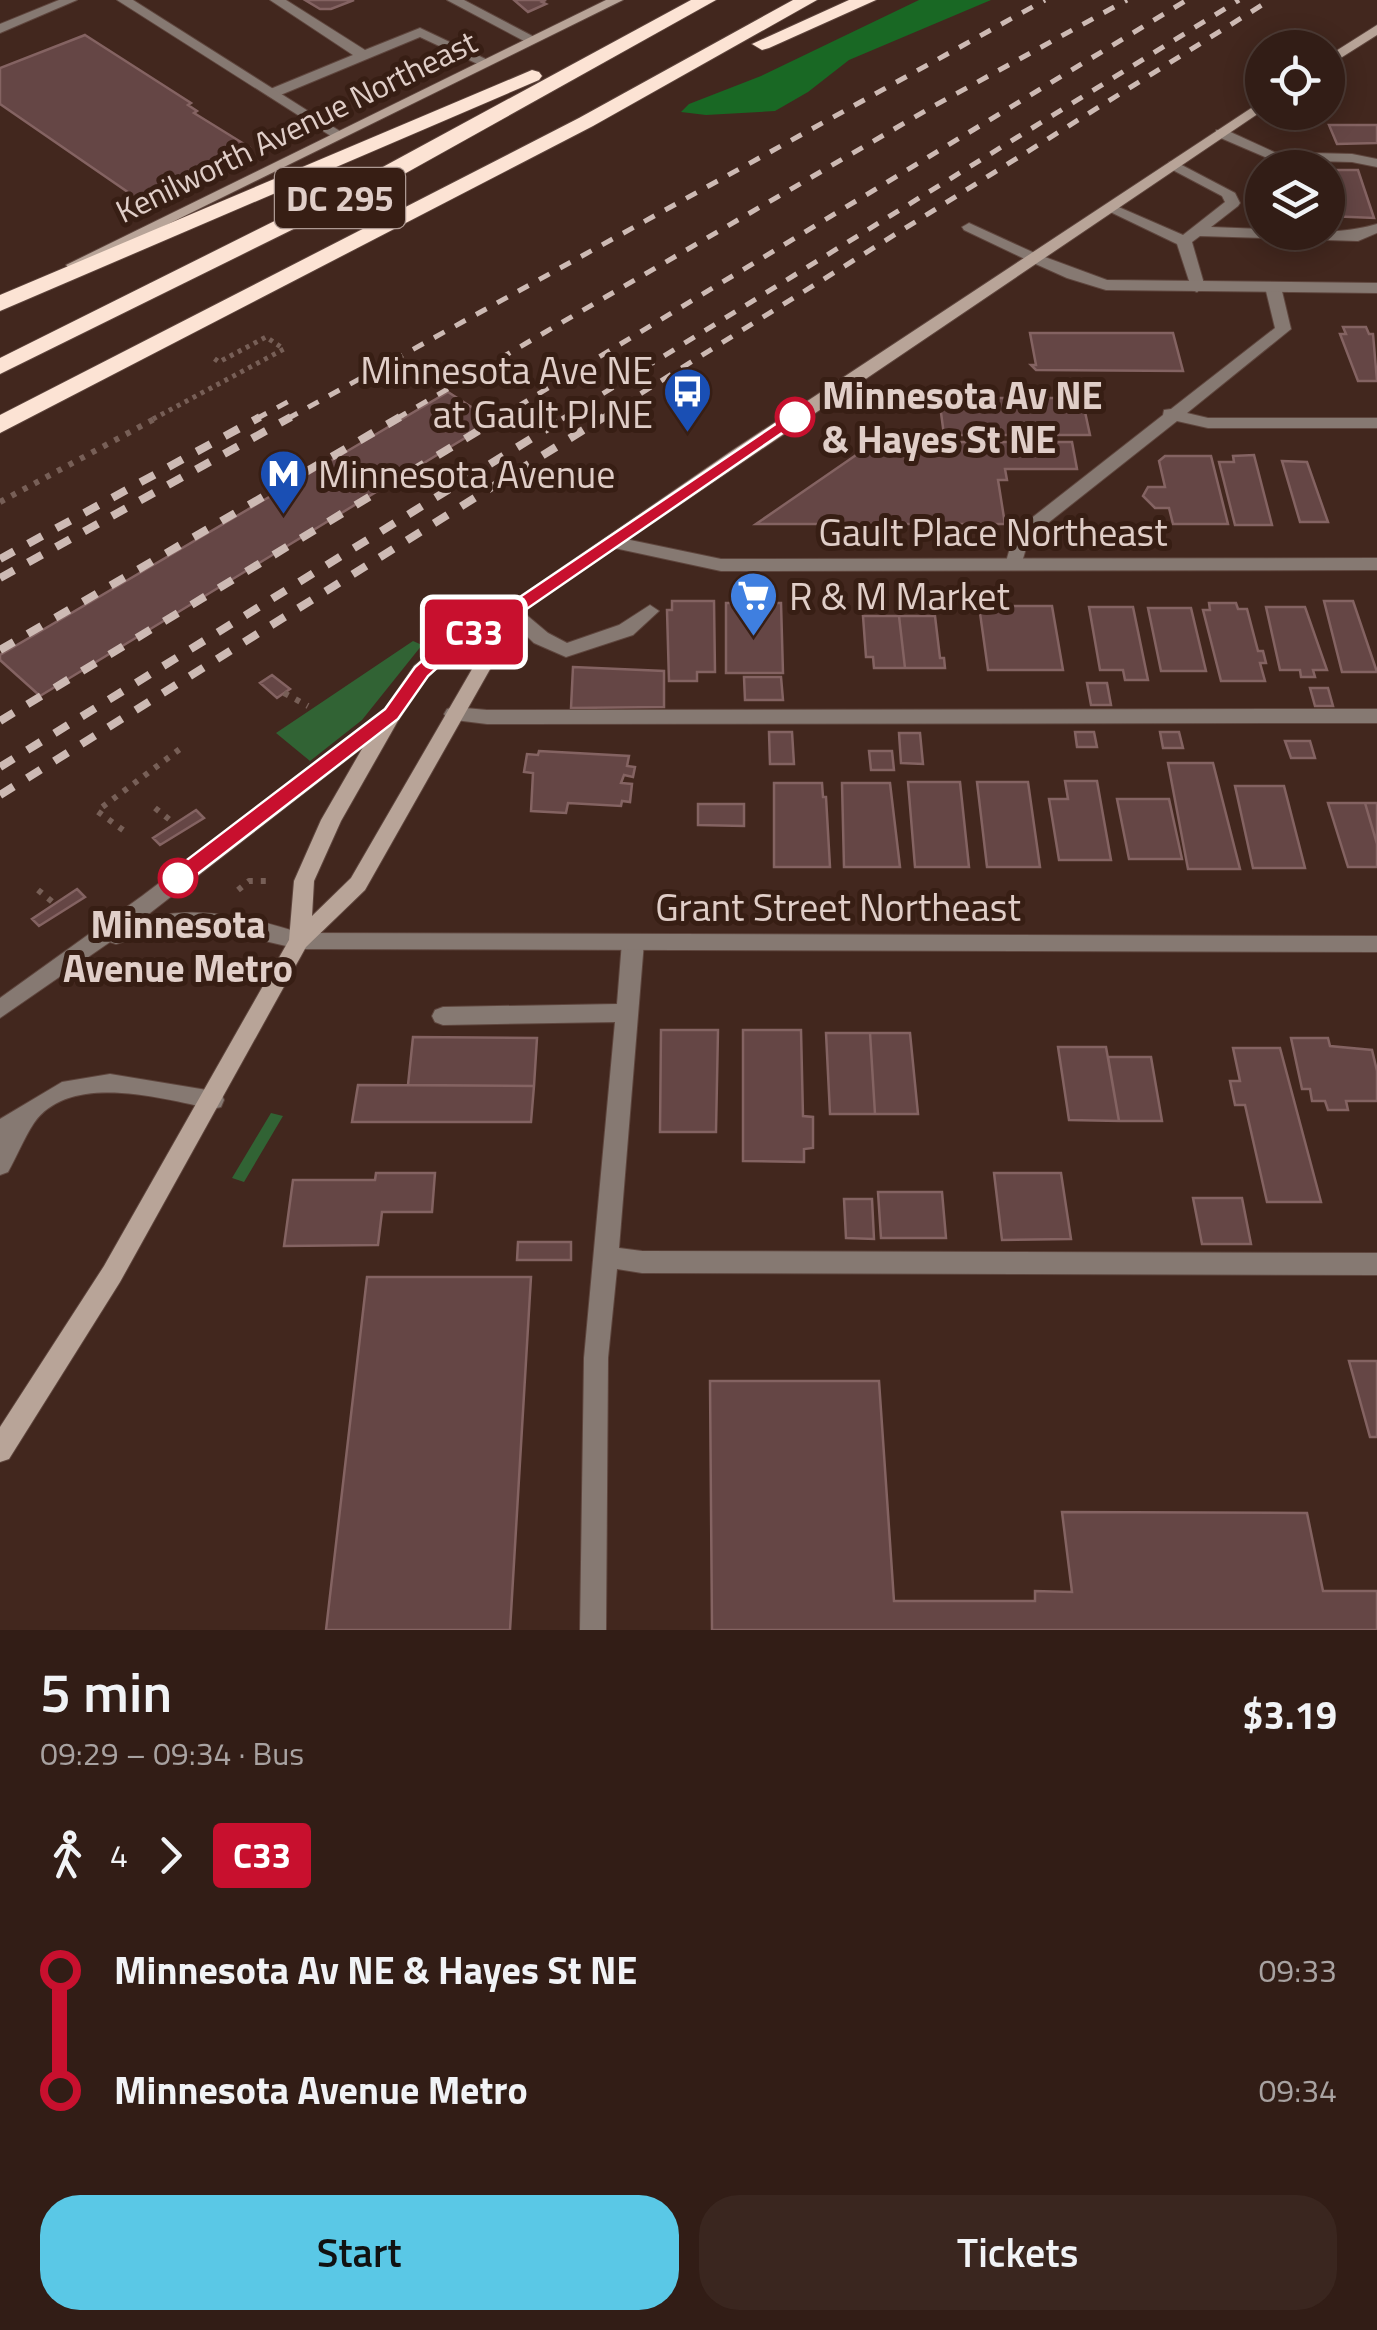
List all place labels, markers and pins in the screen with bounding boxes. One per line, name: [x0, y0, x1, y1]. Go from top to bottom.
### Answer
place label: Minnesota Ave NE at Gault Pl NE: [360, 341, 653, 443]
bus stop icon: Minnesota Ave NE at Gault Pl NE: [662, 366, 714, 434]
place label: Minnesota Av NE & Hayes St NE: [822, 366, 1103, 468]
marker: Minnesota Av NE & Hayes St NE: [776, 398, 814, 436]
place label: Minnesota Avenue: [318, 445, 615, 503]
metro station icon: Minnesota Avenue: [257, 448, 309, 516]
place label: R & M Market: [789, 567, 1010, 625]
supermarket icon: R & M Market: [728, 570, 780, 638]
marker: Minnesota Avenue Metro: [159, 859, 197, 897]
place label: Minnesota Avenue Metro: [63, 895, 293, 997]

